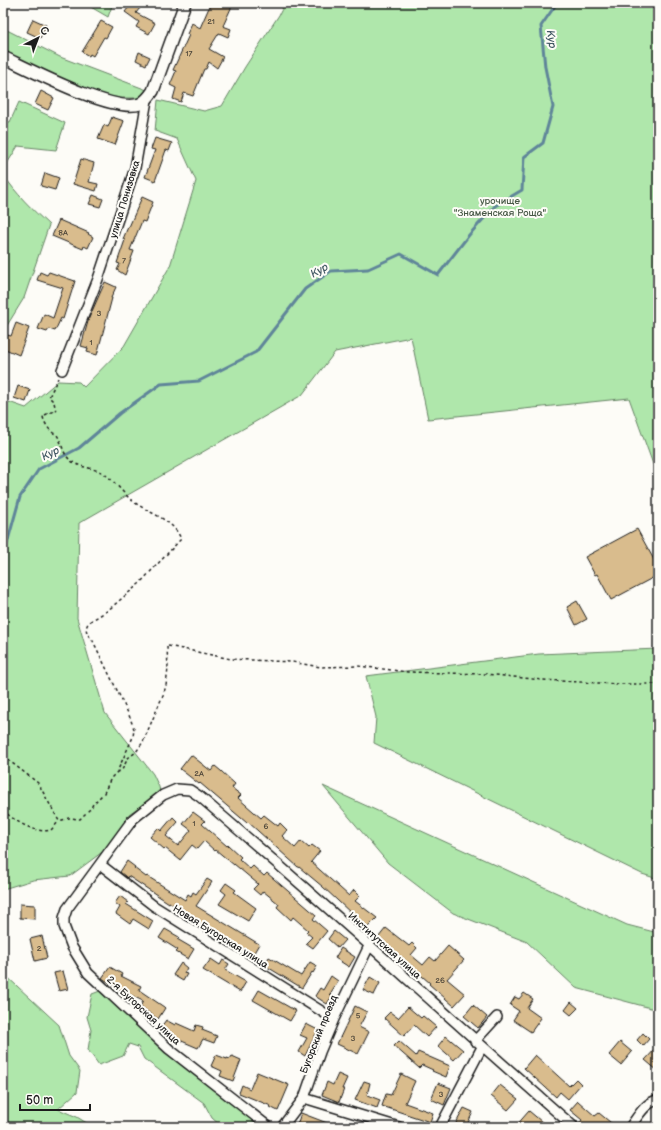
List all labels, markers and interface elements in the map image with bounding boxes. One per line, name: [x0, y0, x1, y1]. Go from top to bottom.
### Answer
house number: 21: [207, 17, 215, 26]
north arrow: [18, 18, 58, 58]
text: С: [37, 24, 52, 39]
water label: Кур: [544, 29, 559, 49]
house number: 17: [185, 49, 193, 58]
street label: улица Понизовка: [107, 159, 143, 240]
park label: урочище "Знаменская Роща": [454, 195, 547, 219]
house number: 8А: [58, 228, 68, 237]
house number: 7: [122, 256, 126, 265]
water label: Кур: [308, 260, 330, 281]
house number: 3: [97, 309, 102, 318]
house number: 1: [89, 338, 93, 347]
water label: Кур: [39, 443, 61, 463]
house number: 2А: [194, 769, 204, 778]
house number: 1: [192, 819, 196, 828]
house number: 6: [264, 822, 269, 831]
street label: Новая Бугорская улица: [171, 903, 270, 971]
street label: Институтская улица: [345, 910, 423, 982]
house number: 2: [37, 944, 42, 953]
street label: 2-я Бугорская улица: [104, 974, 182, 1048]
house number: 26: [435, 976, 445, 985]
street label: Бугорский проезд: [298, 993, 340, 1075]
house number: 5: [356, 1011, 361, 1020]
house number: 3: [351, 1034, 356, 1043]
scale bar: [20, 1086, 90, 1112]
house number: 3: [439, 1090, 444, 1099]
text: 50 m: [26, 1093, 53, 1108]

